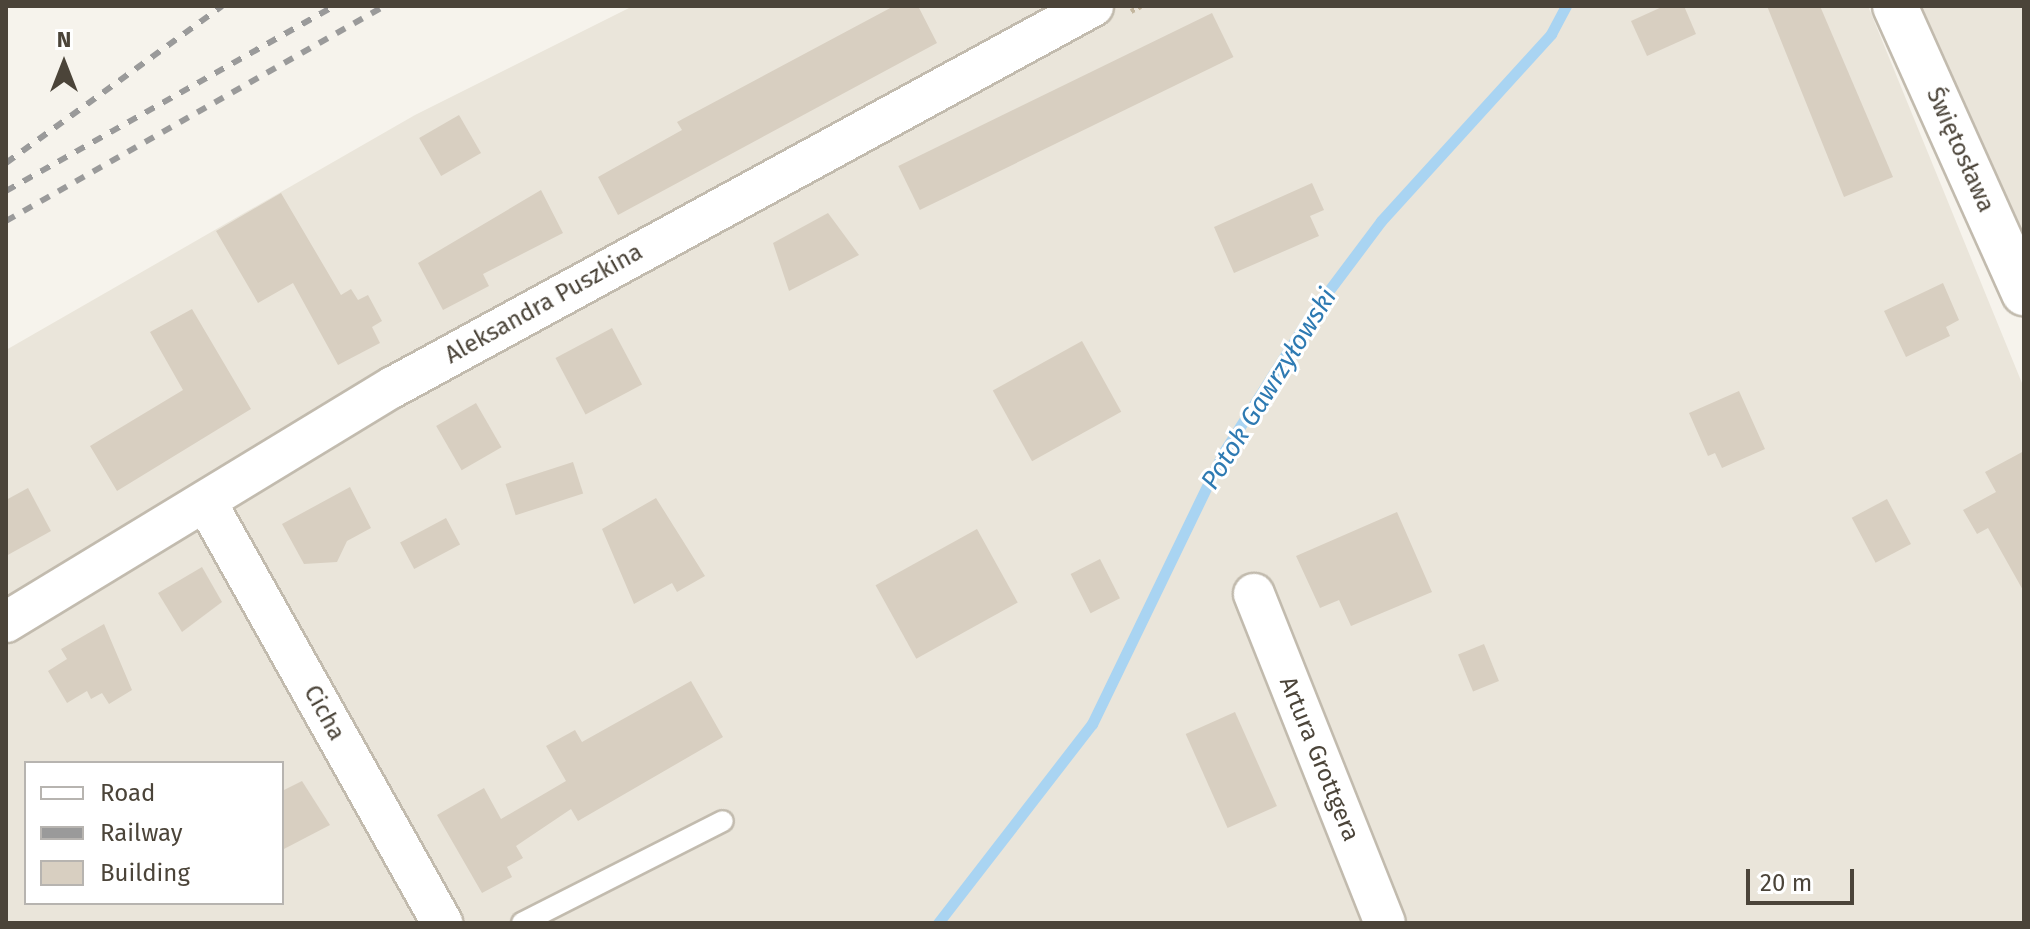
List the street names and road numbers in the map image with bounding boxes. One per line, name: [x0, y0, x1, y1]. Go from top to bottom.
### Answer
street label: Świętosława: [1920, 83, 2000, 217]
street label: Aleksandra Puszkina: [440, 238, 648, 370]
street label: Artura Grottgera: [1273, 673, 1365, 845]
street label: Cicha: [297, 680, 351, 746]

